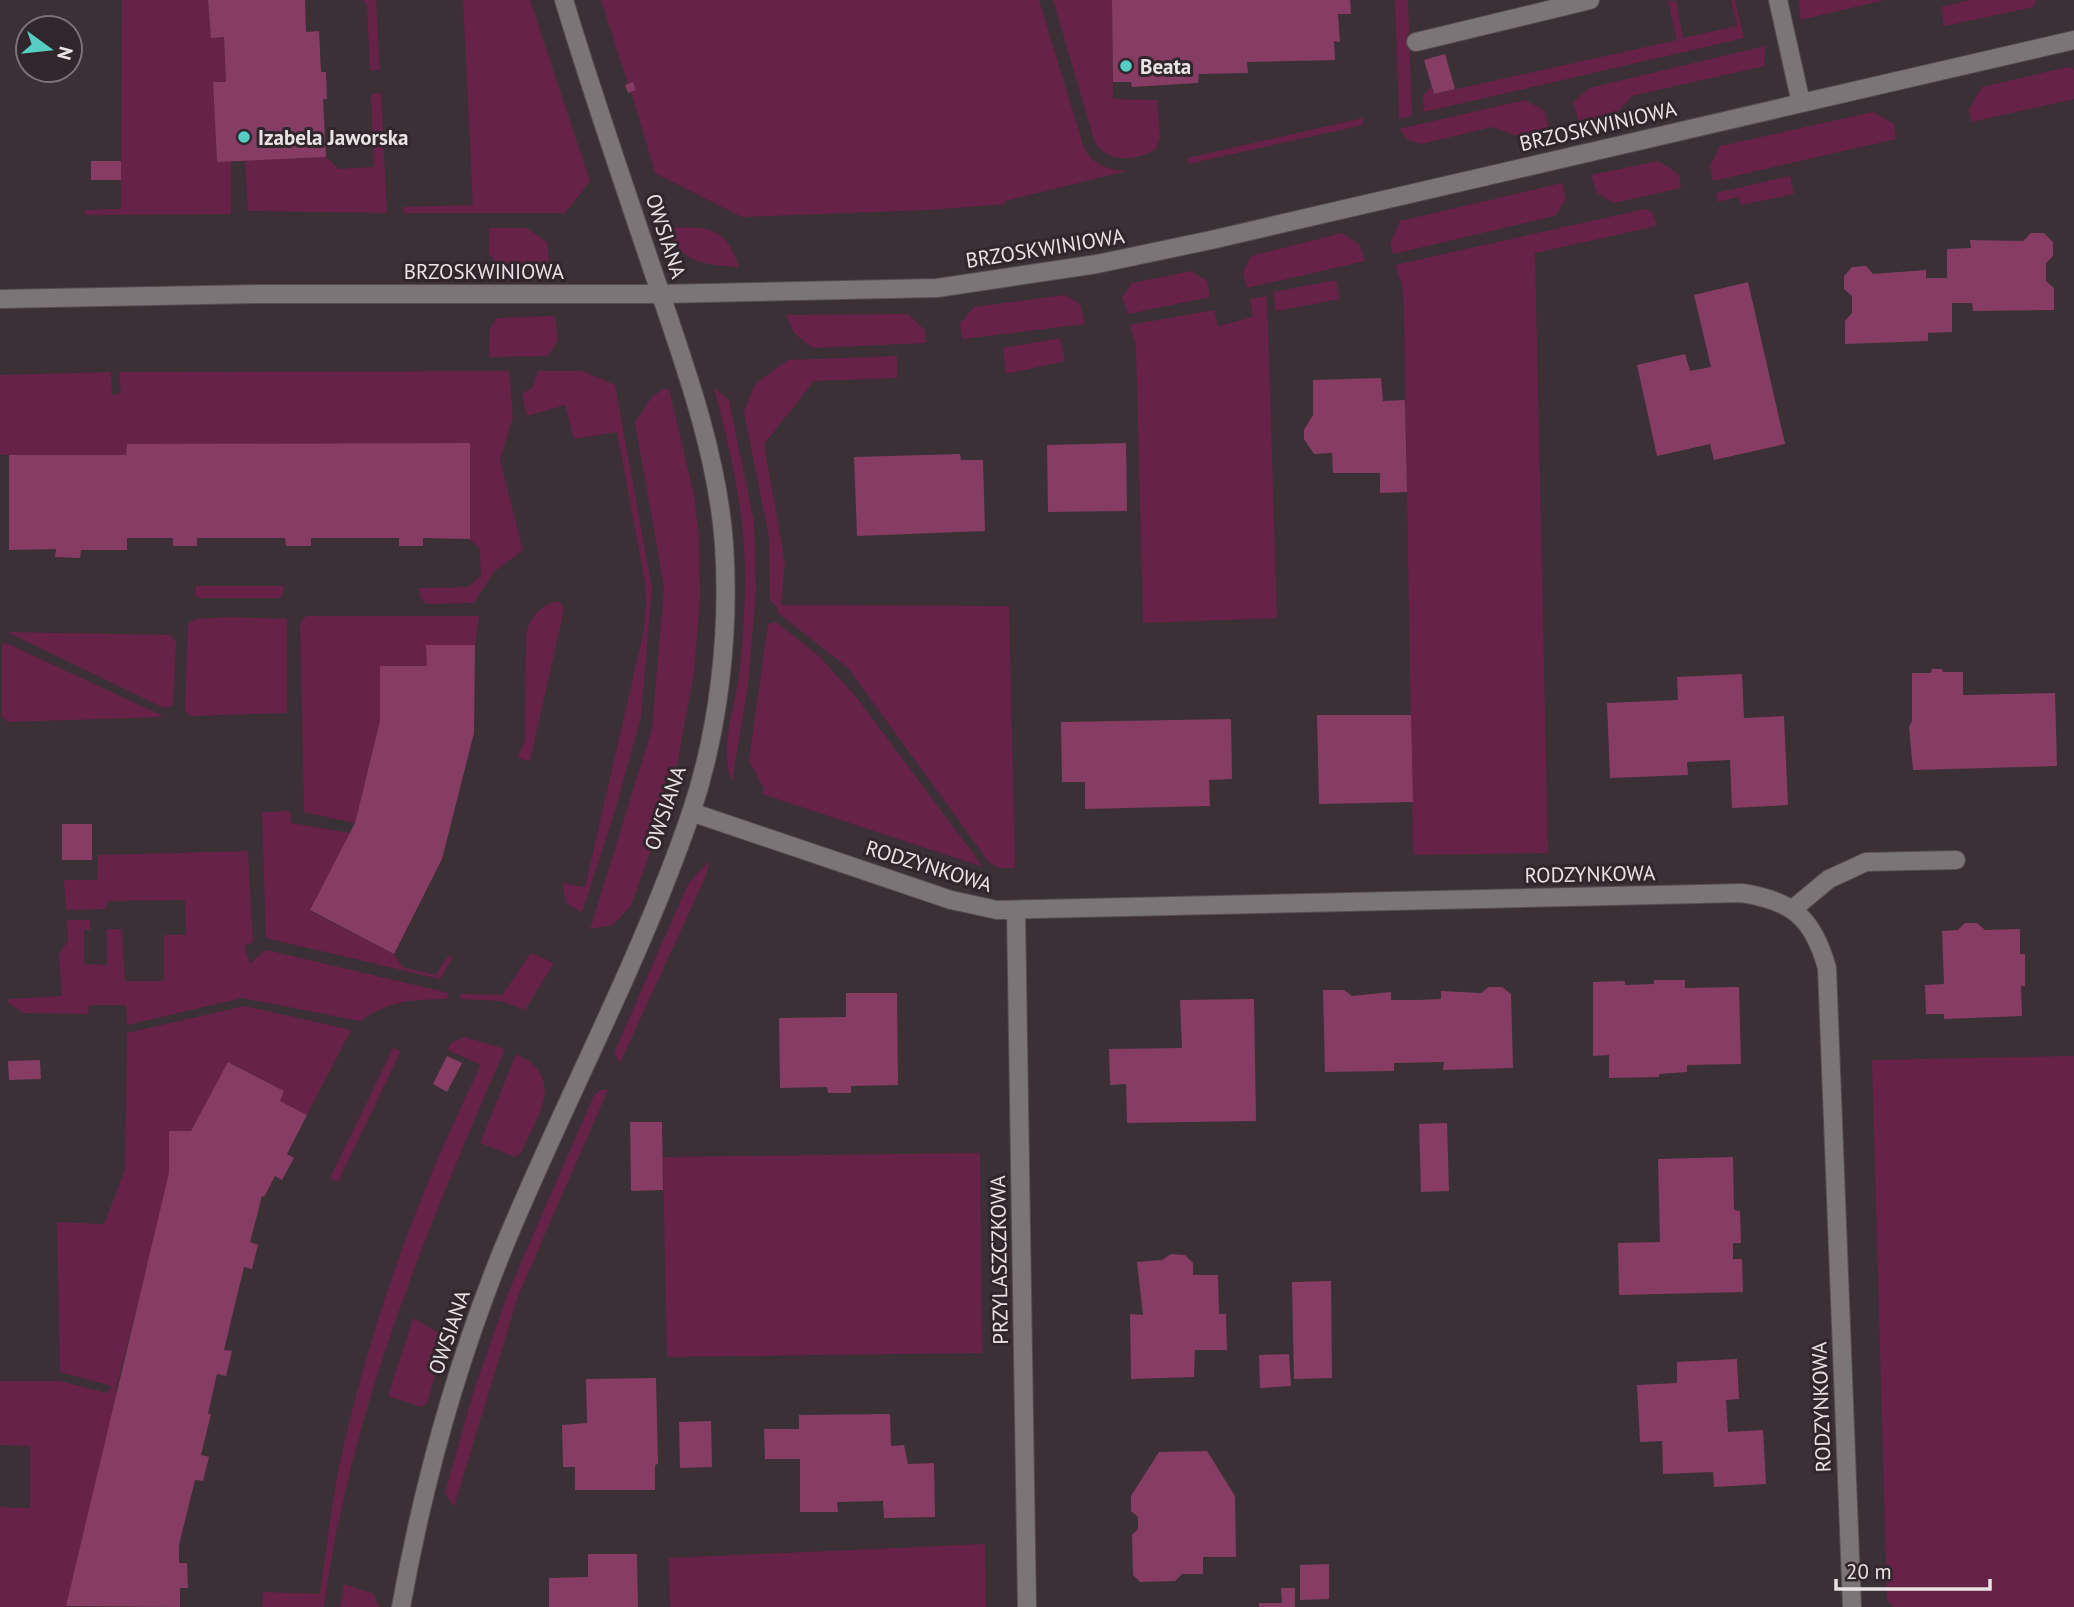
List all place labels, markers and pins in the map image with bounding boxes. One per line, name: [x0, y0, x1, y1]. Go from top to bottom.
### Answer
place label: Beata: [1140, 53, 1191, 80]
marker: Beata: [1118, 58, 1134, 74]
place label: Izabela Jaworska: [258, 124, 408, 151]
marker: Izabela Jaworska: [236, 129, 252, 145]

